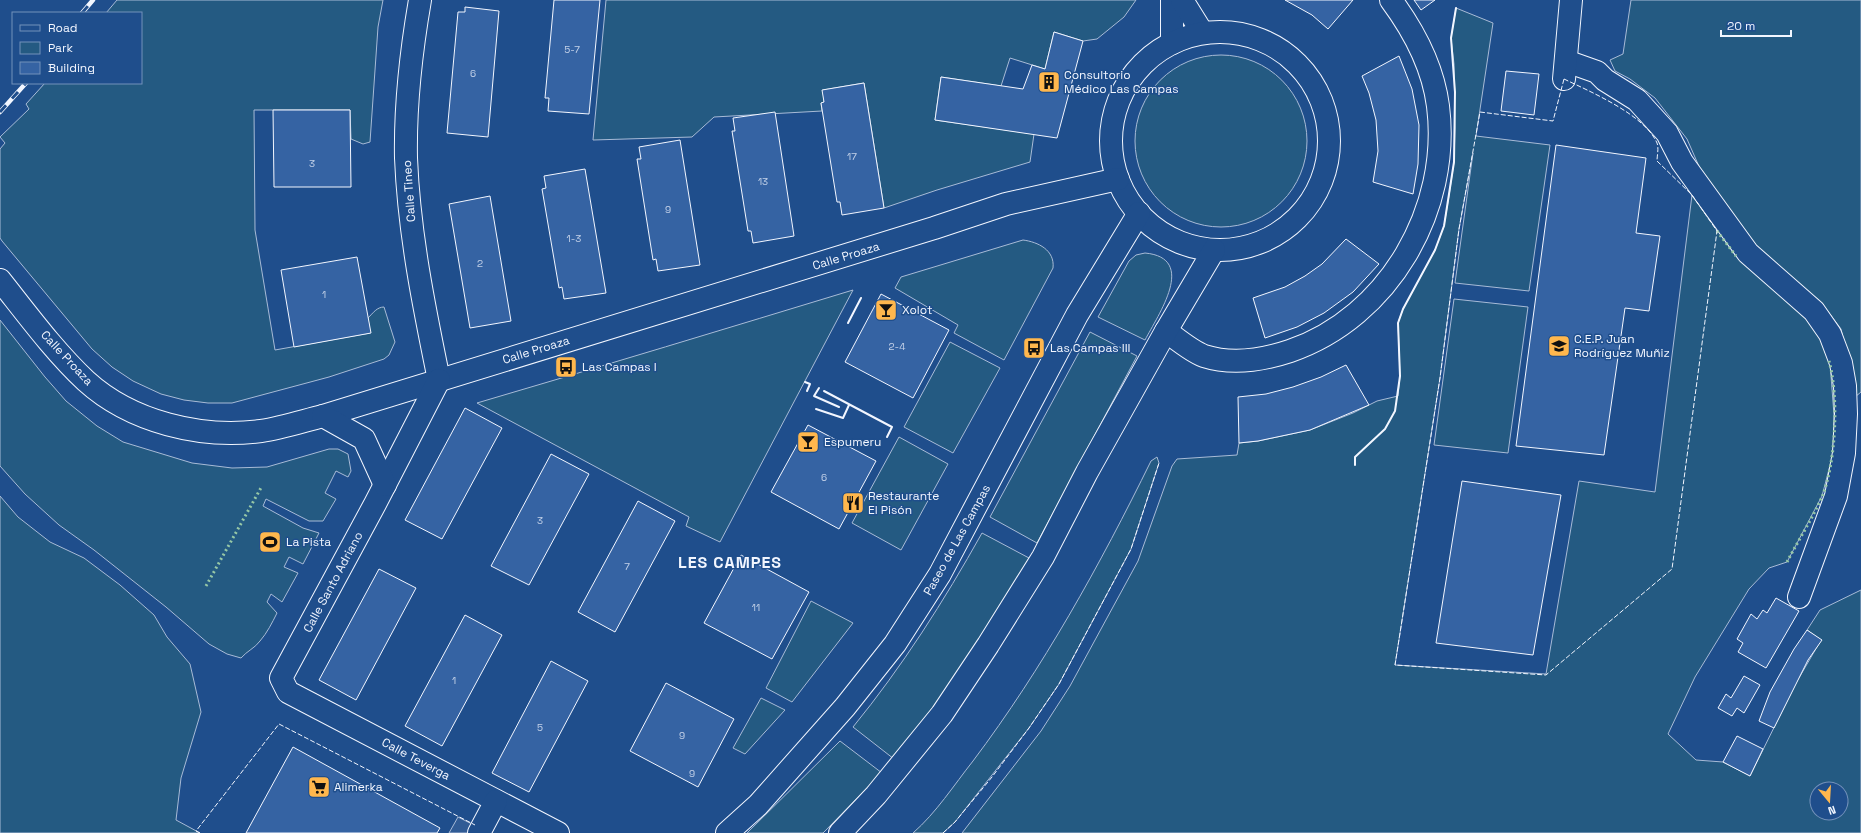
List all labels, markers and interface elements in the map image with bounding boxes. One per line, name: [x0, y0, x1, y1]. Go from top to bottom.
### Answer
legend: [12, 12, 142, 84]
scale bar: [1721, 12, 1791, 38]
text: 20 m: [1727, 18, 1755, 34]
text: Road: [48, 20, 77, 36]
text: Park: [48, 40, 73, 56]
house number: 5-7: [564, 43, 580, 56]
text: Building: [48, 60, 95, 76]
house number: 6: [470, 67, 476, 80]
place label: Consultorio Médico Las Campas: [1064, 67, 1178, 97]
building icon: Consultorio Médico Las Campas: [1036, 69, 1062, 95]
house number: 17: [847, 150, 857, 163]
house number: 3: [309, 157, 315, 170]
street label: Calle Tineo: [399, 159, 419, 223]
house number: 13: [758, 175, 768, 188]
house number: 9: [665, 203, 671, 216]
house number: 1-3: [567, 232, 581, 245]
street label: Calle Proaza: [810, 238, 882, 274]
house number: 2: [477, 257, 483, 270]
house number: 1: [322, 288, 326, 301]
bar icon: Xolot: [873, 297, 899, 323]
place label: Xolot: [902, 302, 933, 318]
street label: Calle Proaza: [37, 327, 97, 389]
place label: C.E.P. Juan Rodríguez Muñiz: [1574, 331, 1670, 361]
street label: Calle Proaza: [500, 332, 572, 368]
school or university icon: C.E.P. Juan Rodríguez Muñiz: [1546, 333, 1572, 359]
bus stop icon: Las Campas III: [1021, 335, 1047, 361]
house number: 2-4: [889, 340, 905, 353]
place label: Las Campas III: [1050, 340, 1131, 356]
bus stop icon: Las Campas I: [553, 354, 579, 380]
place label: Las Campas I: [582, 359, 657, 375]
bar icon: Espumeru: [795, 429, 821, 455]
place label: Espumeru: [824, 434, 881, 450]
house number: 6: [821, 471, 827, 484]
street label: Paseo de Las Campas: [920, 482, 994, 598]
place label: Restaurante El Pisón: [868, 488, 939, 518]
restaurant icon: Restaurante El Pisón: [840, 490, 866, 516]
house number: 3: [537, 514, 543, 527]
sports icon: La Pista: [257, 529, 283, 555]
street label: Calle Santo Adriano: [300, 529, 366, 635]
place label: La Pista: [286, 534, 331, 550]
district label: LES CAMPES: [678, 552, 782, 573]
house number: 7: [624, 560, 630, 573]
house number: 11: [752, 601, 760, 614]
house number: 1: [452, 674, 456, 687]
house number: 5: [537, 721, 543, 734]
house number: 9: [679, 729, 685, 742]
street label: Calle Teverga: [379, 734, 453, 784]
house number: 9: [689, 767, 695, 780]
supermarket icon: Alimerka: [306, 774, 332, 800]
place label: Alimerka: [334, 779, 383, 795]
north arrow: [1809, 781, 1849, 821]
text: N: [1826, 803, 1838, 818]

